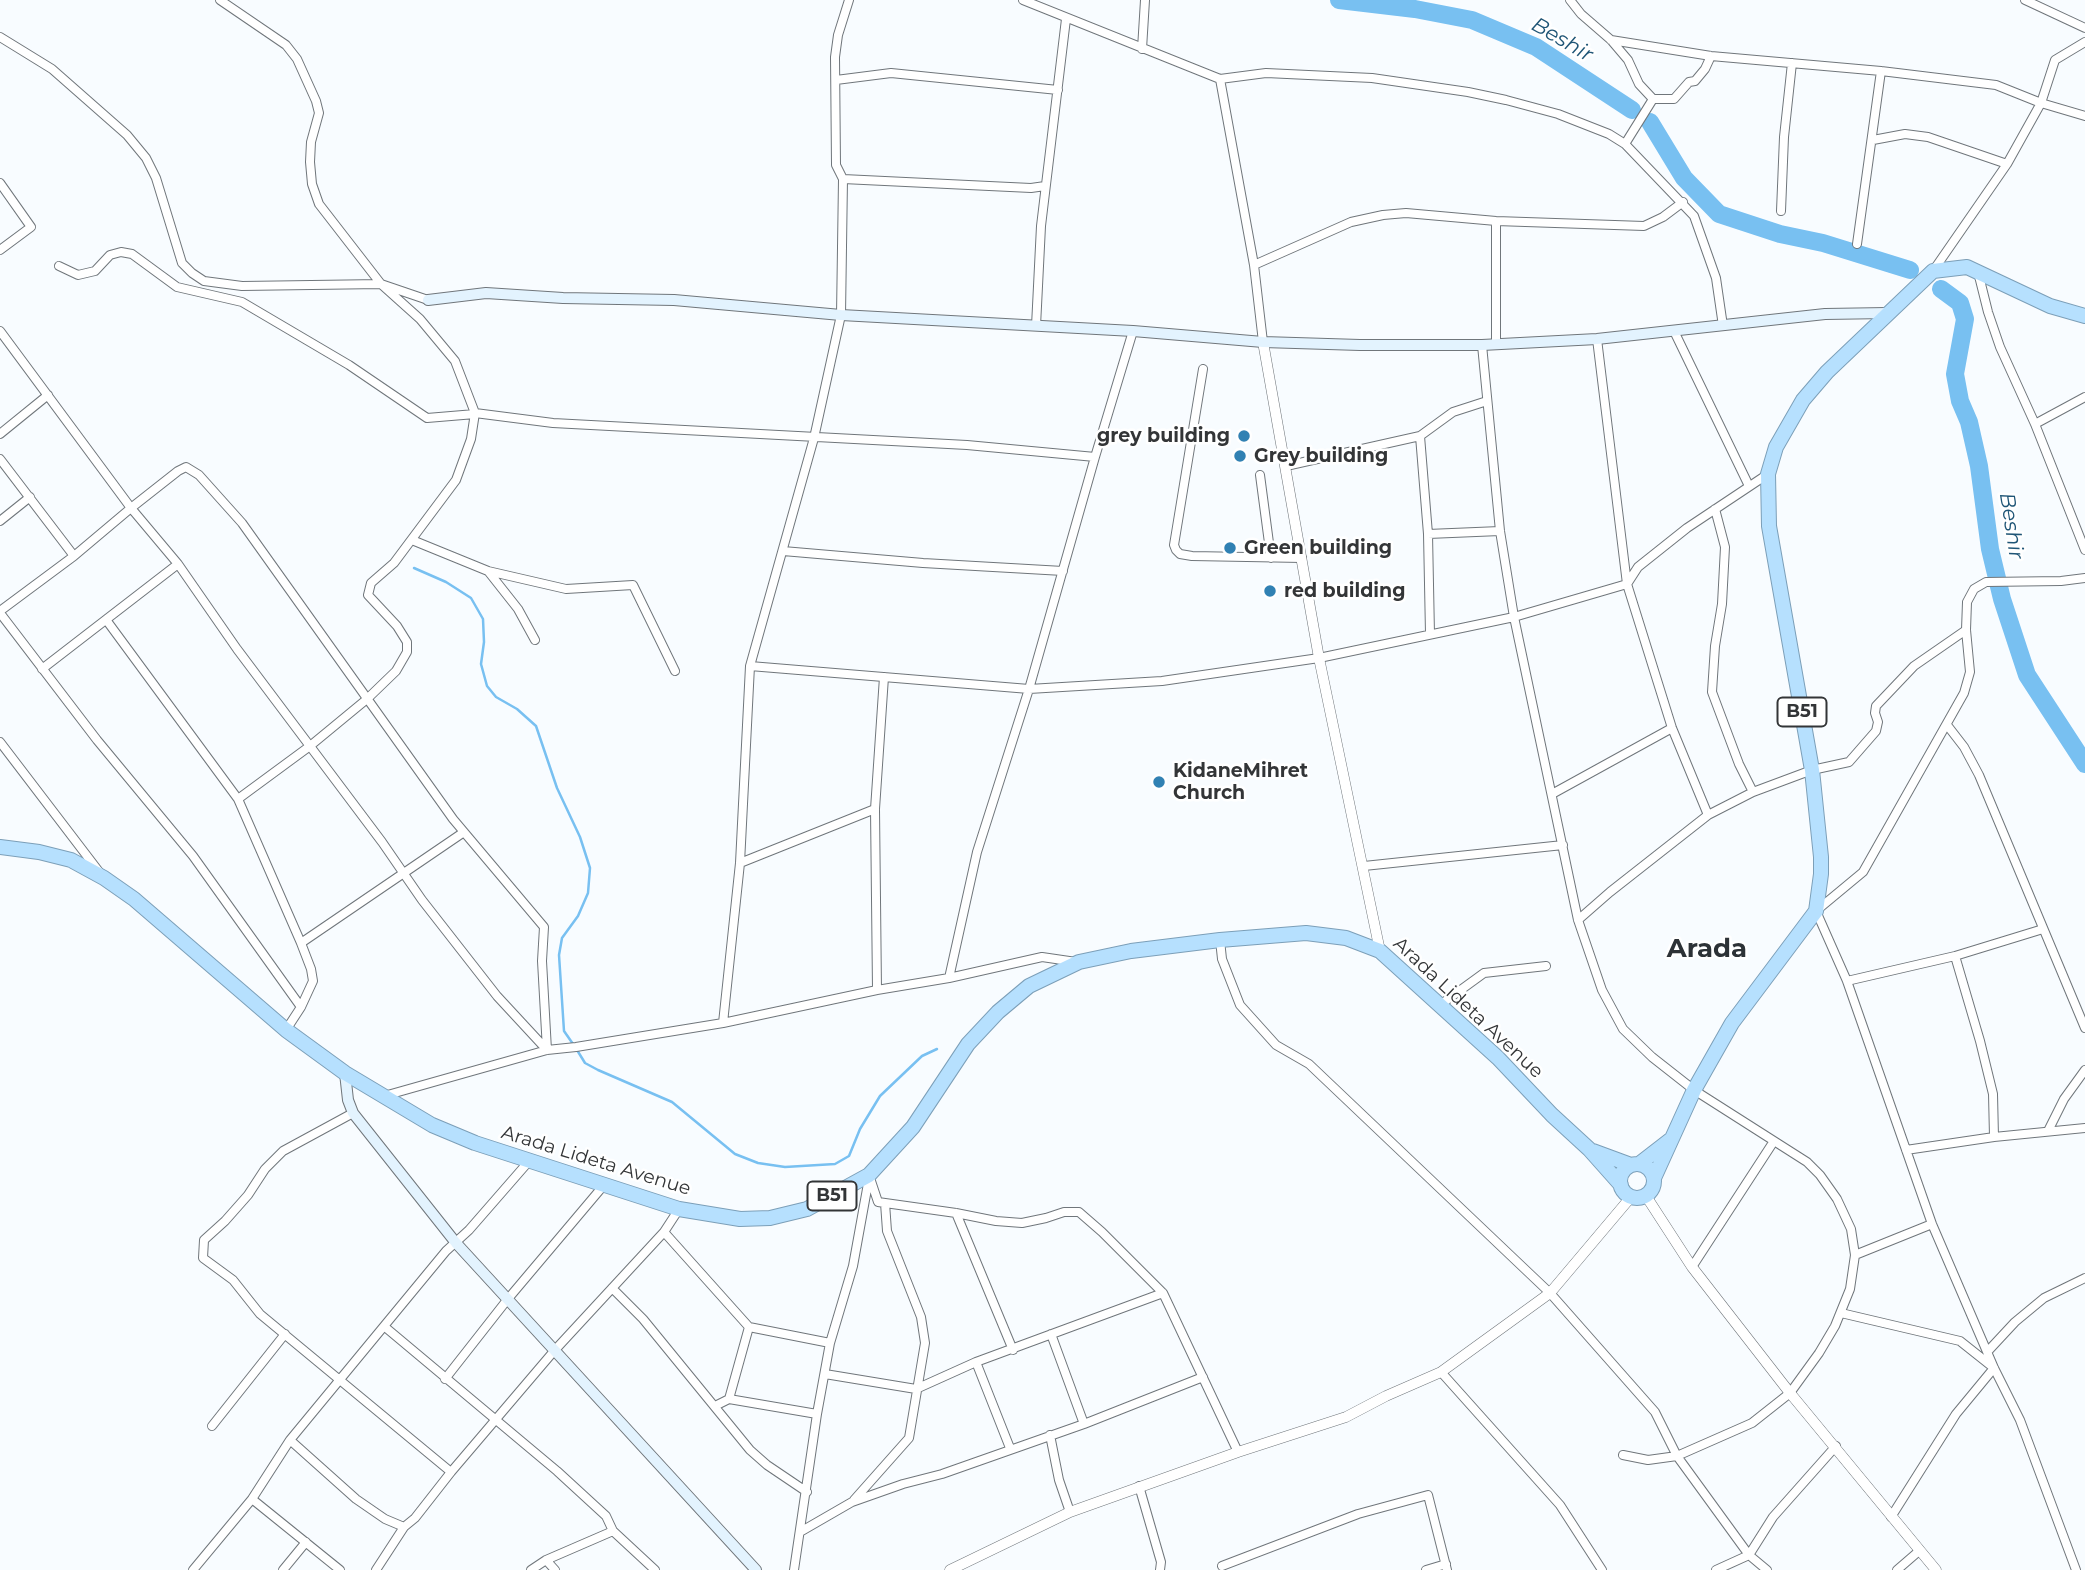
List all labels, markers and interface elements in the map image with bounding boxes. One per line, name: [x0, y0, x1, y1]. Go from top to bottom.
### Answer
water label: Beshir: [1527, 12, 1597, 68]
place label: grey building: [1097, 425, 1230, 447]
marker: grey building: [1236, 428, 1252, 444]
place label: Grey building: [1254, 445, 1388, 467]
marker: Grey building: [1232, 448, 1248, 464]
water label: Beshir: [1993, 491, 2029, 561]
place label: Green building: [1244, 537, 1392, 559]
marker: Green building: [1222, 540, 1238, 556]
place label: red building: [1284, 580, 1406, 602]
marker: red building: [1262, 583, 1278, 599]
road number: B51: [1778, 698, 1826, 726]
place label: KidaneMihret Church: [1173, 760, 1308, 804]
marker: KidaneMihret Church: [1151, 774, 1167, 790]
street label: Arada Lideta Avenue: [1388, 933, 1548, 1083]
district label: Arada: [1667, 933, 1747, 965]
street label: Arada Lideta Avenue: [499, 1121, 693, 1201]
road number: B51: [808, 1182, 856, 1210]

